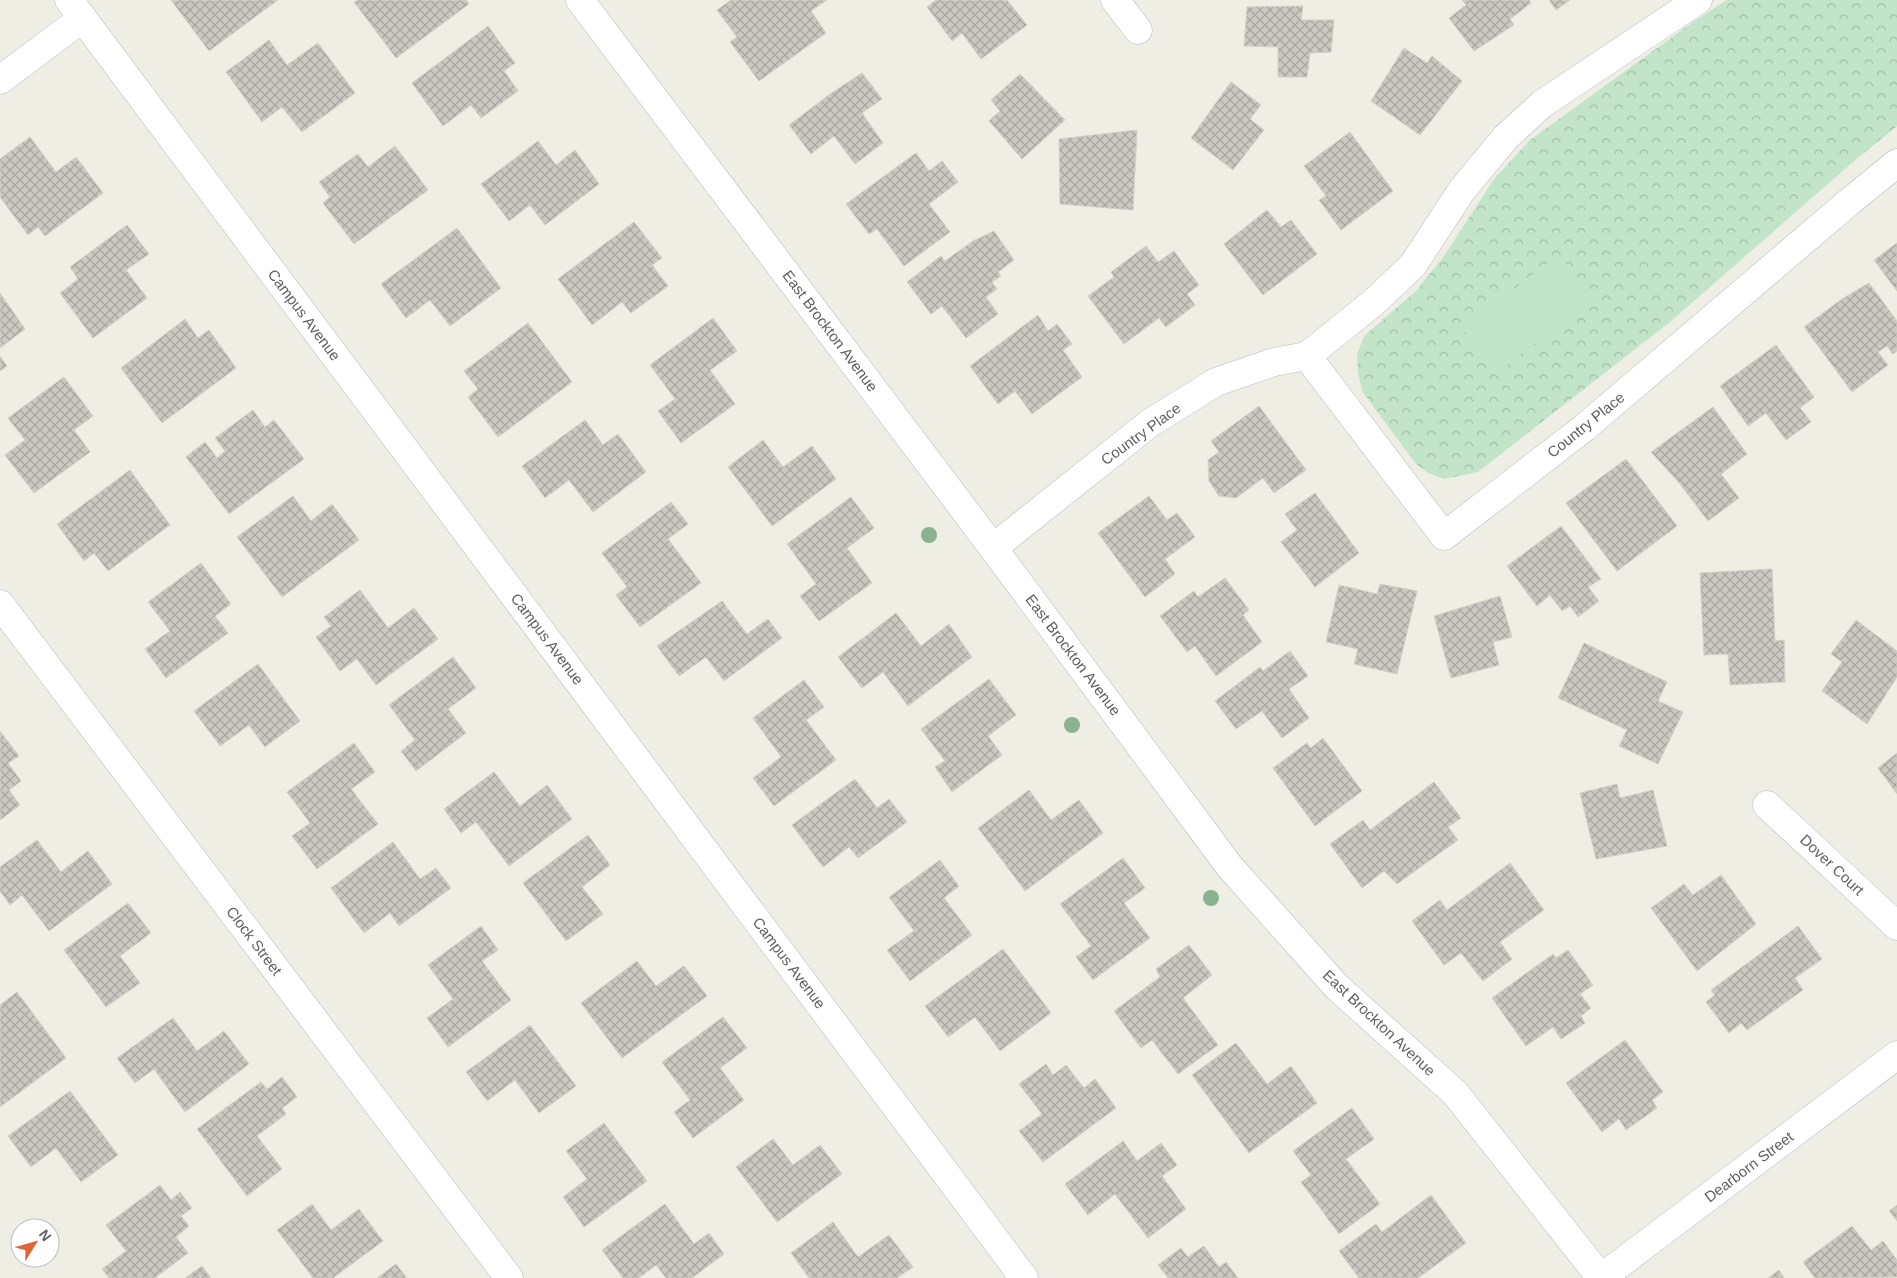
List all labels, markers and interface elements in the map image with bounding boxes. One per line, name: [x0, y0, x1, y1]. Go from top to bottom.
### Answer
street label: Campus Avenue: [265, 266, 344, 364]
street label: East Brockton Avenue: [779, 267, 882, 395]
street label: Country Place: [1544, 388, 1628, 461]
street label: Country Place: [1098, 399, 1184, 468]
street label: Campus Avenue: [508, 590, 587, 688]
street label: East Brockton Avenue: [1022, 591, 1125, 719]
street label: Dover Court: [1797, 831, 1868, 899]
street label: Clock Street: [223, 903, 286, 979]
street label: Campus Avenue: [750, 914, 829, 1012]
street label: East Brockton Avenue: [1320, 966, 1439, 1079]
street label: Dearborn Street: [1701, 1127, 1797, 1206]
north arrow: [10, 1218, 60, 1268]
text: N: [36, 1226, 55, 1244]

